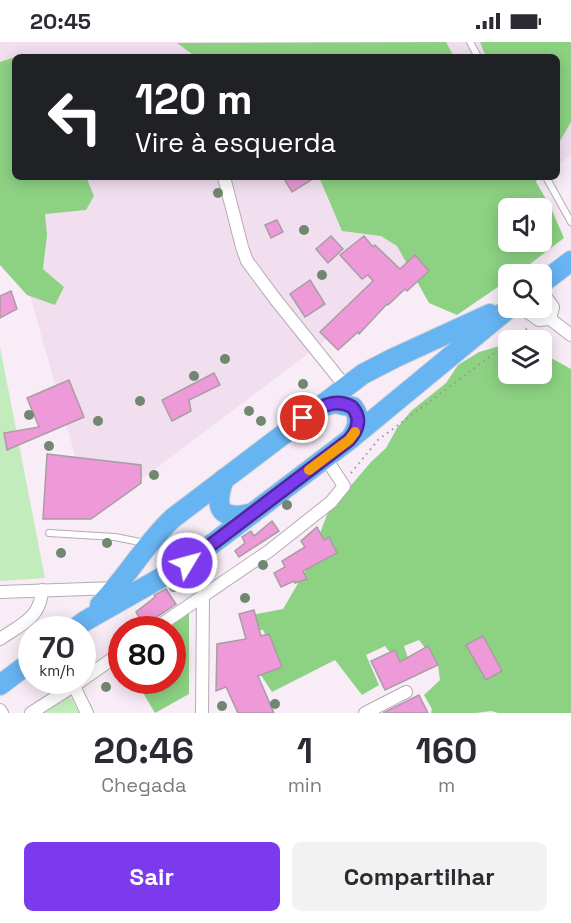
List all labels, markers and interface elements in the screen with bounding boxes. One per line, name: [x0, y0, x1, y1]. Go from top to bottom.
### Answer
text: 20:45: [30, 7, 91, 35]
text: 120 m: [135, 73, 253, 126]
icon: left: [36, 78, 114, 156]
text: Vire à esquerda: [135, 125, 336, 160]
map controls: [498, 198, 552, 384]
button: sound: [498, 198, 552, 252]
button: search: [498, 264, 552, 318]
button: layers: [498, 330, 552, 384]
pin: [277, 392, 328, 443]
icon: arrive: [286, 401, 319, 434]
position arrow: [155, 531, 219, 595]
speed limit sign: 80: [108, 616, 186, 694]
text: 70: [39, 628, 75, 667]
text: km/h: [39, 661, 75, 680]
text: 20:46: [94, 728, 194, 774]
text: 1: [297, 728, 313, 774]
text: 160: [416, 728, 477, 774]
text: Chegada: [101, 772, 187, 798]
text: min: [288, 772, 322, 798]
text: m: [438, 772, 455, 798]
button: Sair: [24, 842, 280, 911]
button: Compartilhar: [292, 842, 547, 911]

